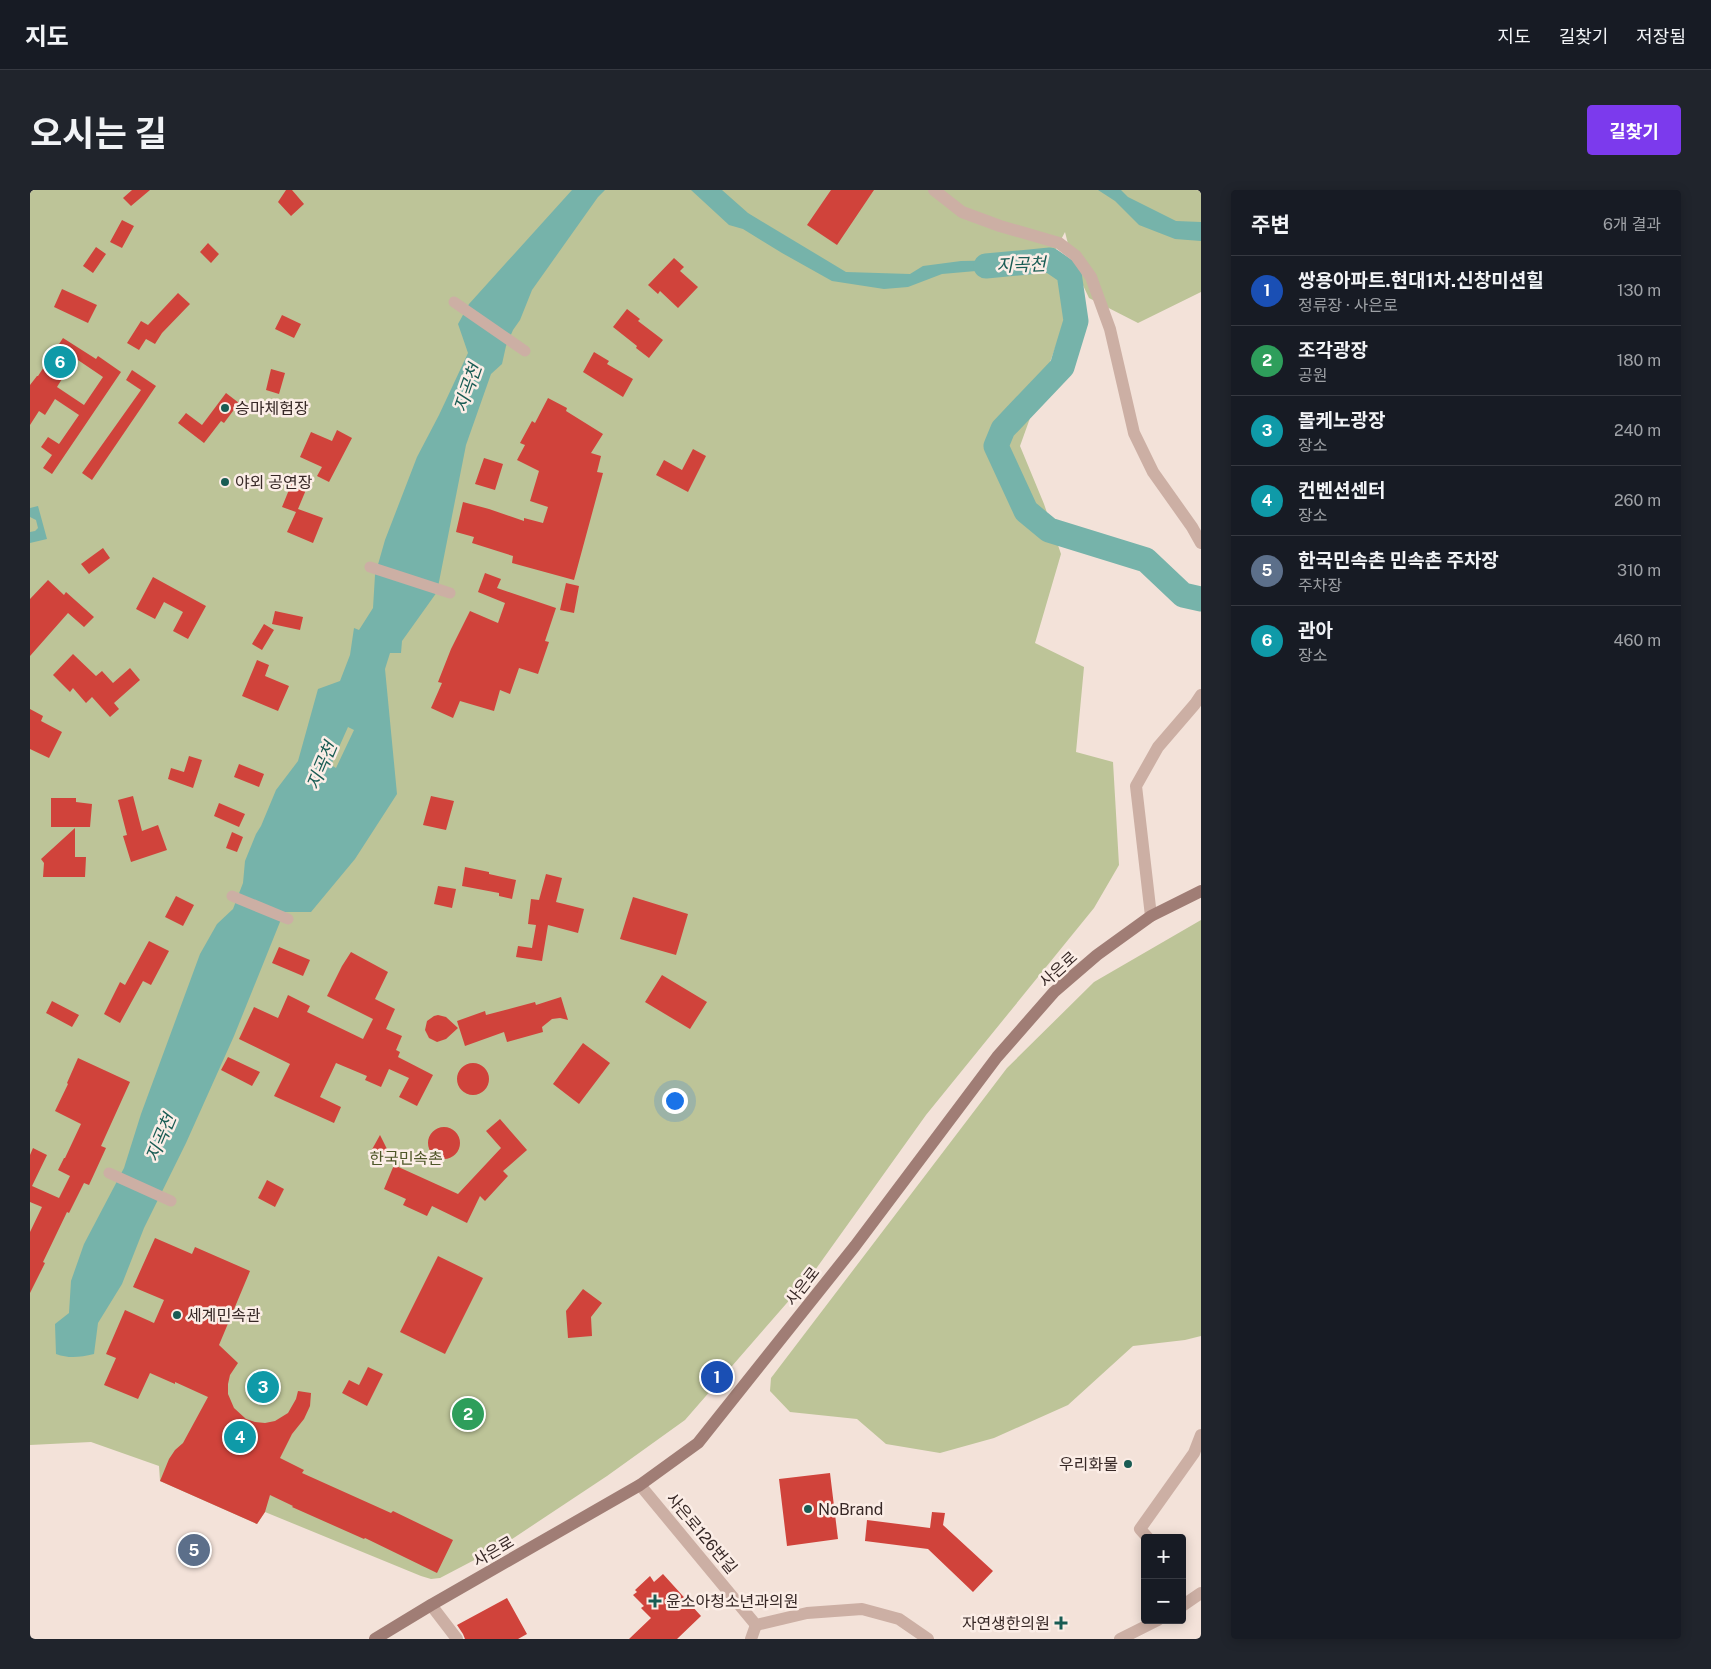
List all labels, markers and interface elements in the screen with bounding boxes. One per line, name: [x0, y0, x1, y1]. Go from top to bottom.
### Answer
text: 지도: [25, 22, 69, 50]
text: 지도: [1498, 26, 1531, 47]
text: 길찾기: [1559, 26, 1608, 47]
text: 저장됨: [1636, 26, 1686, 47]
button: 길찾기: [1587, 105, 1681, 155]
text: 오시는 길: [30, 113, 167, 154]
text: 주변: [1251, 212, 1290, 237]
text: 6개 결과: [1603, 215, 1661, 234]
water label: 지곡천: [996, 253, 1049, 276]
text: 쌍용아파트.현대1차.신창미션힐: [1298, 269, 1544, 291]
text: 1: [1264, 281, 1270, 300]
text: 130 m: [1617, 281, 1661, 300]
text: 정류장 · 사은로: [1298, 296, 1398, 315]
text: 조각광장: [1298, 339, 1368, 361]
pin: 6: [44, 343, 76, 381]
text: 2: [1262, 351, 1272, 370]
text: 180 m: [1617, 351, 1661, 370]
water label: 지곡천: [450, 359, 486, 415]
text: 공원: [1298, 366, 1327, 385]
place label: 승마체험장: [235, 399, 309, 418]
marker: 승마체험장: [219, 402, 231, 414]
text: 볼케노광장: [1298, 409, 1385, 431]
text: 3: [1262, 421, 1272, 440]
text: 240 m: [1614, 421, 1661, 440]
text: 장소: [1298, 436, 1327, 455]
place label: 야외 공연장: [235, 473, 313, 492]
marker: 야외 공연장: [219, 476, 231, 488]
text: 컨벤션센터: [1298, 479, 1385, 501]
text: 4: [1262, 491, 1272, 510]
text: 260 m: [1614, 491, 1661, 510]
text: 장소: [1298, 506, 1327, 525]
text: 한국민속촌 민속촌 주차장: [1298, 549, 1499, 571]
text: 5: [1262, 561, 1272, 580]
text: 310 m: [1617, 561, 1661, 580]
text: 주차장: [1298, 576, 1342, 595]
text: 관아: [1298, 619, 1333, 641]
text: 6: [1262, 631, 1272, 650]
text: 460 m: [1614, 631, 1661, 650]
text: 장소: [1298, 646, 1327, 665]
water label: 지곡천: [302, 737, 342, 793]
street label: 사은로: [1036, 947, 1081, 991]
your location: [662, 1088, 688, 1114]
water label: 지곡천: [141, 1109, 181, 1165]
park label: 한국민속촌: [369, 1149, 443, 1168]
street label: 사은로: [781, 1263, 824, 1310]
place label: 세계민속관: [187, 1306, 261, 1325]
marker: 세계민속관: [171, 1309, 183, 1321]
pin: 1: [701, 1358, 733, 1396]
pin: 3: [247, 1368, 279, 1406]
pin: 2: [452, 1395, 484, 1433]
pin: 4: [224, 1418, 256, 1456]
place label: 우리화물: [1059, 1455, 1118, 1474]
marker: 우리화물: [1122, 1458, 1134, 1470]
street label: 사은로126번길: [662, 1489, 741, 1578]
place label: NoBrand: [818, 1500, 883, 1519]
marker: NoBrand: [802, 1503, 814, 1515]
pin: 5: [178, 1531, 210, 1569]
street label: 사은로: [469, 1532, 517, 1571]
map controls: [1141, 1534, 1186, 1624]
button: +: [1141, 1534, 1186, 1579]
button: −: [1141, 1579, 1186, 1624]
place label: 윤소아청소년과의원: [666, 1592, 798, 1611]
marker: 윤소아청소년과의원: [648, 1594, 662, 1608]
place label: 자연생한의원: [962, 1614, 1050, 1633]
marker: 자연생한의원: [1054, 1616, 1068, 1630]

